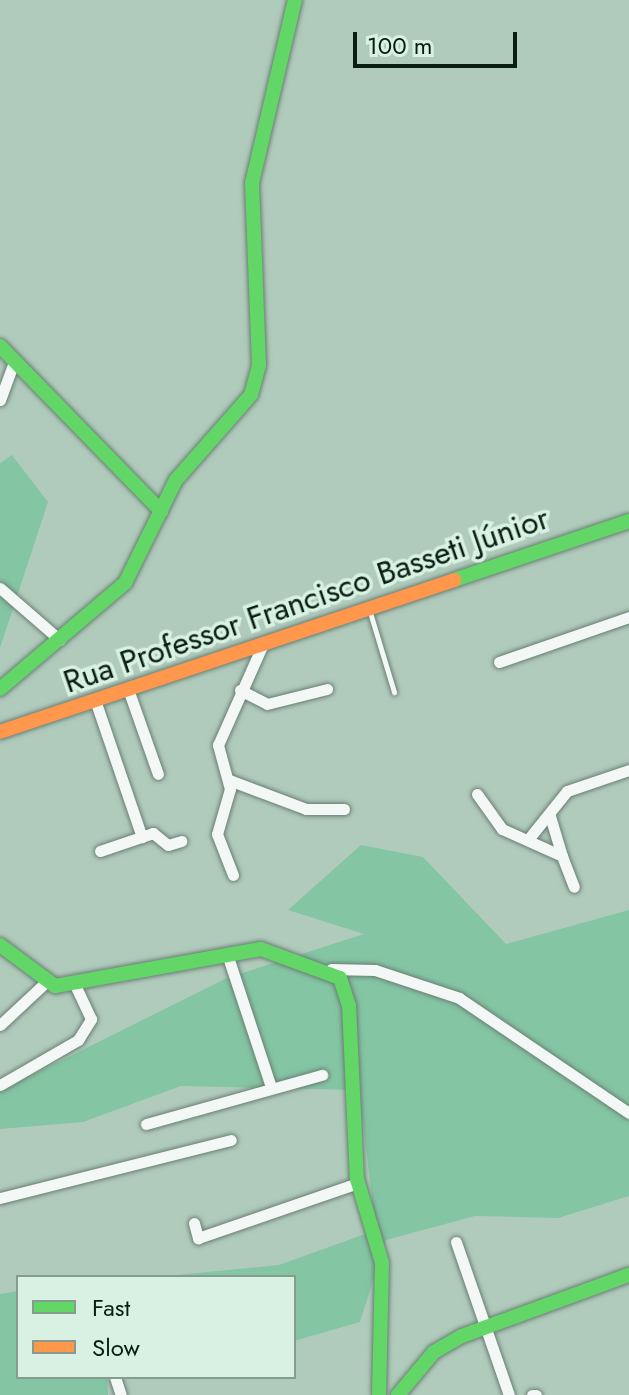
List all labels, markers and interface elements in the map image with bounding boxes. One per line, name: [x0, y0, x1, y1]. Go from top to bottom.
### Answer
scale bar: [357, 16, 521, 66]
text: 100 m: [367, 28, 433, 63]
street label: Rua Professor Francisco Basseti Júnior: [58, 499, 554, 701]
legend: [16, 1275, 296, 1379]
text: Fast: [92, 1290, 130, 1325]
text: Slow: [92, 1330, 140, 1365]

